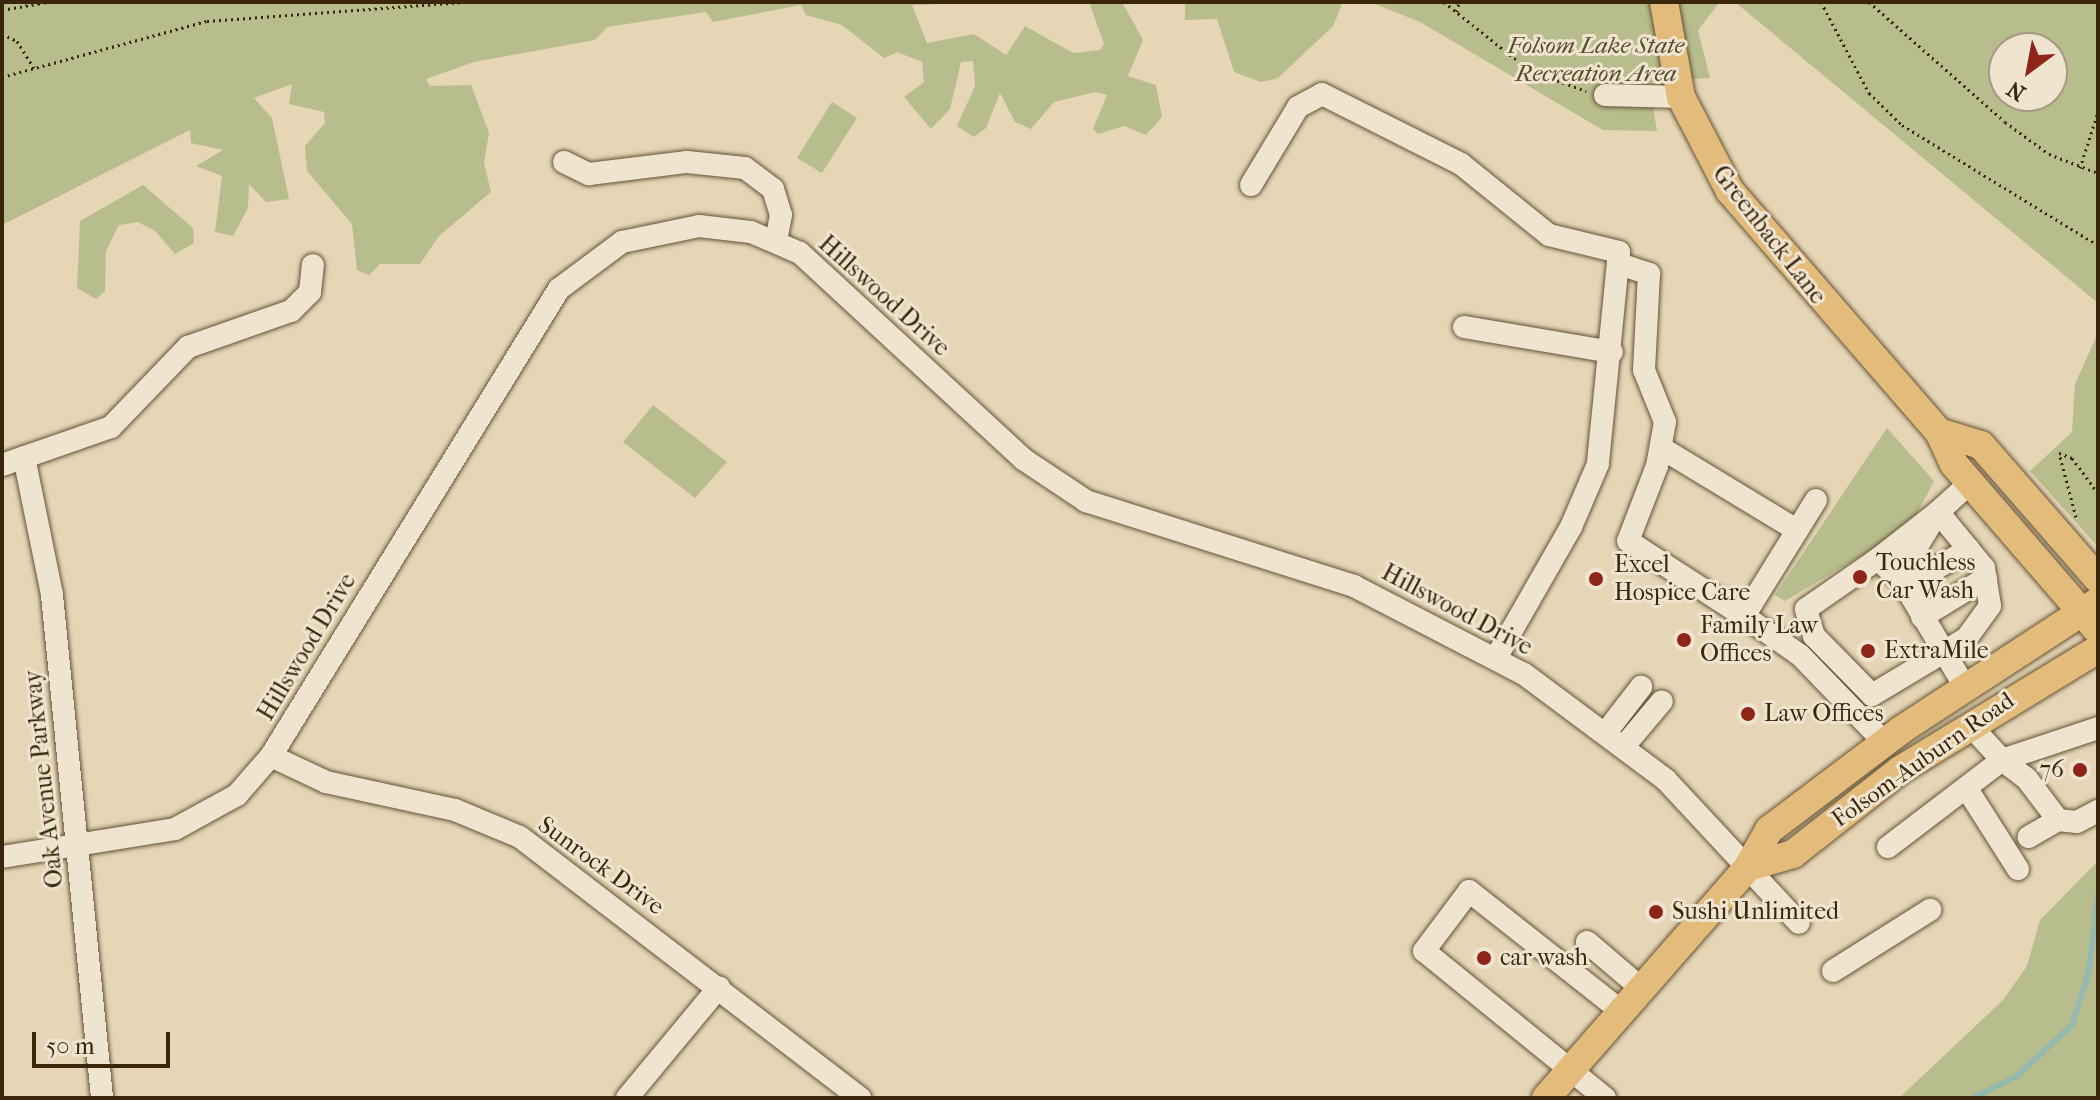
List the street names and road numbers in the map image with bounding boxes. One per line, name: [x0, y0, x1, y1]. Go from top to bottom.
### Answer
street label: Greenback Lane: [1706, 160, 1832, 310]
street label: Hillswood Drive: [812, 230, 956, 362]
street label: Hillswood Drive: [1377, 558, 1537, 662]
street label: Hillswood Drive: [252, 568, 362, 726]
street label: Oak Avenue Parkway: [18, 669, 70, 889]
street label: Folsom-Auburn Road: [1826, 686, 2020, 834]
street label: Sunrock Drive: [532, 811, 670, 921]

